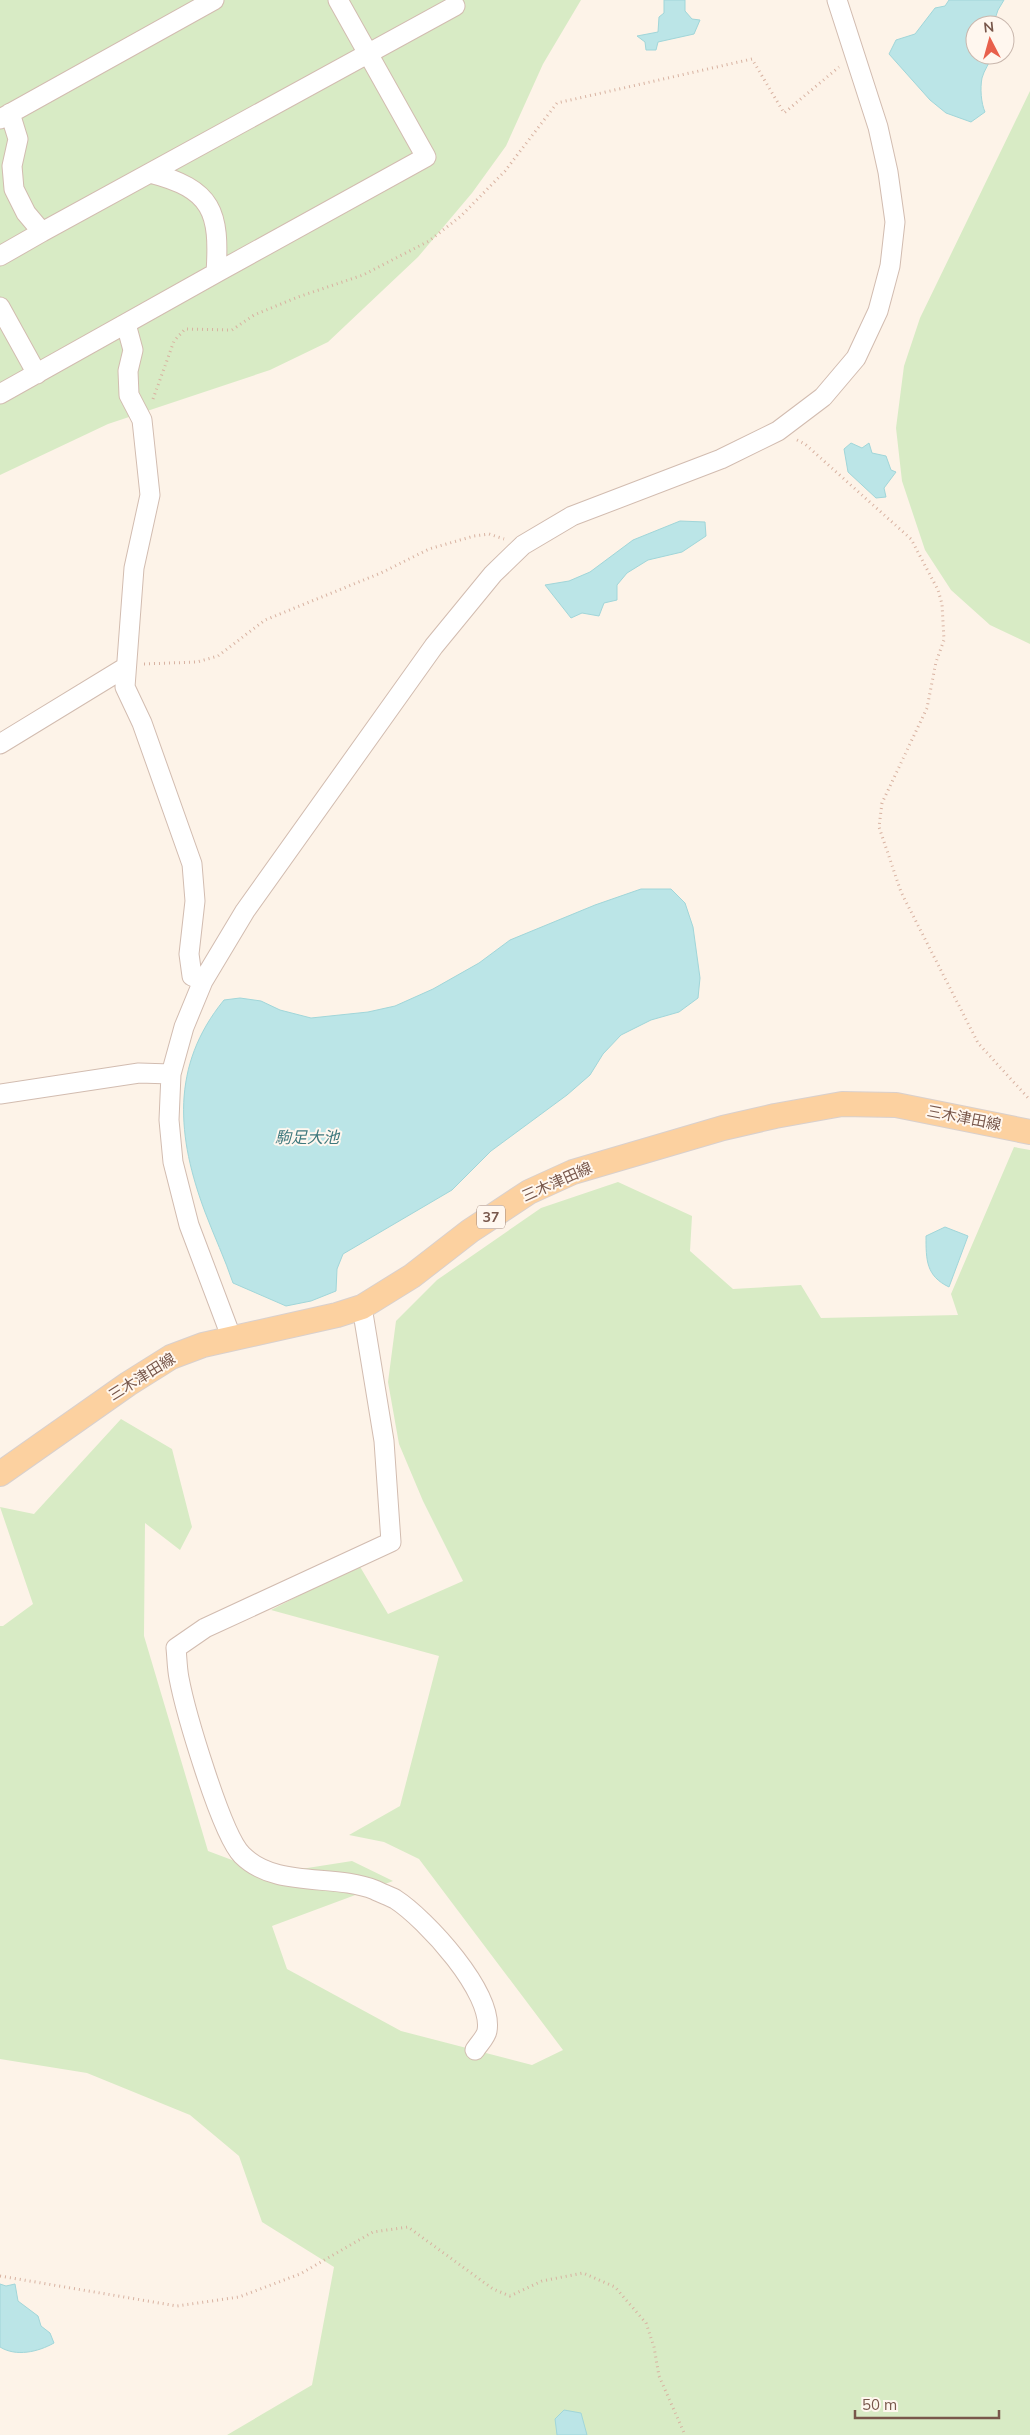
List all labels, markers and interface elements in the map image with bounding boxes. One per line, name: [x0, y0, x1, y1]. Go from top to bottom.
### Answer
north arrow: [965, 15, 1015, 65]
text: N: [982, 18, 995, 37]
street label: 三木津田線: [925, 1101, 1003, 1134]
water label: 駒足大池: [275, 1127, 341, 1147]
street label: 三木津田線: [519, 1158, 595, 1205]
road number: 37: [477, 1206, 505, 1228]
street label: 三木津田線: [105, 1349, 179, 1405]
scale bar: [855, 2388, 999, 2420]
text: 50 m: [862, 2395, 897, 2414]

